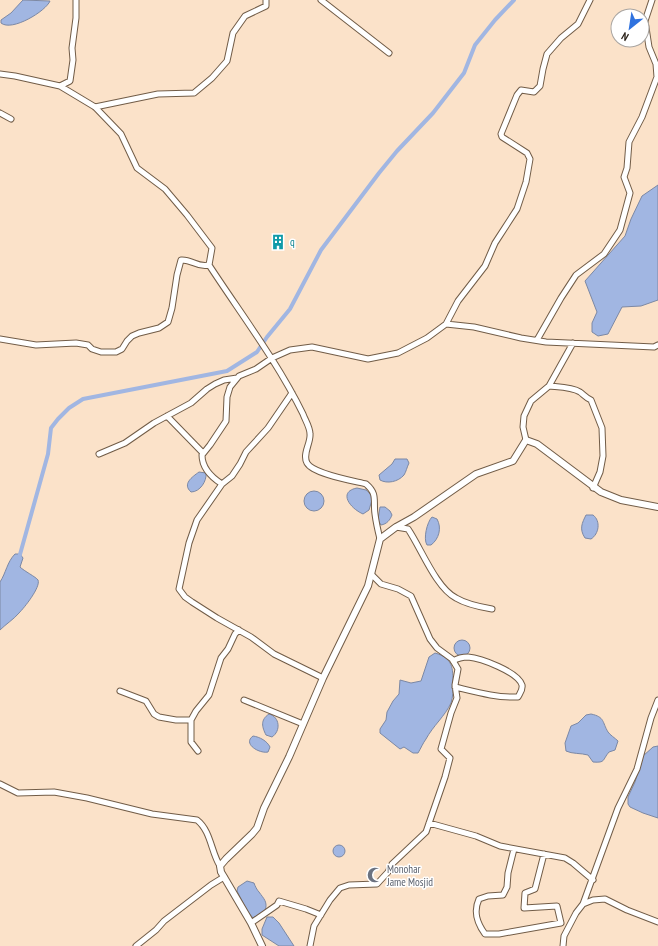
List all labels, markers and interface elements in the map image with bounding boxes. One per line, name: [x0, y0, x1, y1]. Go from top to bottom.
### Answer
north arrow: [610, 8, 650, 48]
text: N: [619, 29, 631, 44]
building icon: q: [269, 233, 287, 251]
place label: q: [290, 235, 295, 249]
place label: Monohar Jame Mosjid: [386, 862, 433, 889]
mosque icon: Monohar Jame Mosjid: [366, 866, 384, 884]

